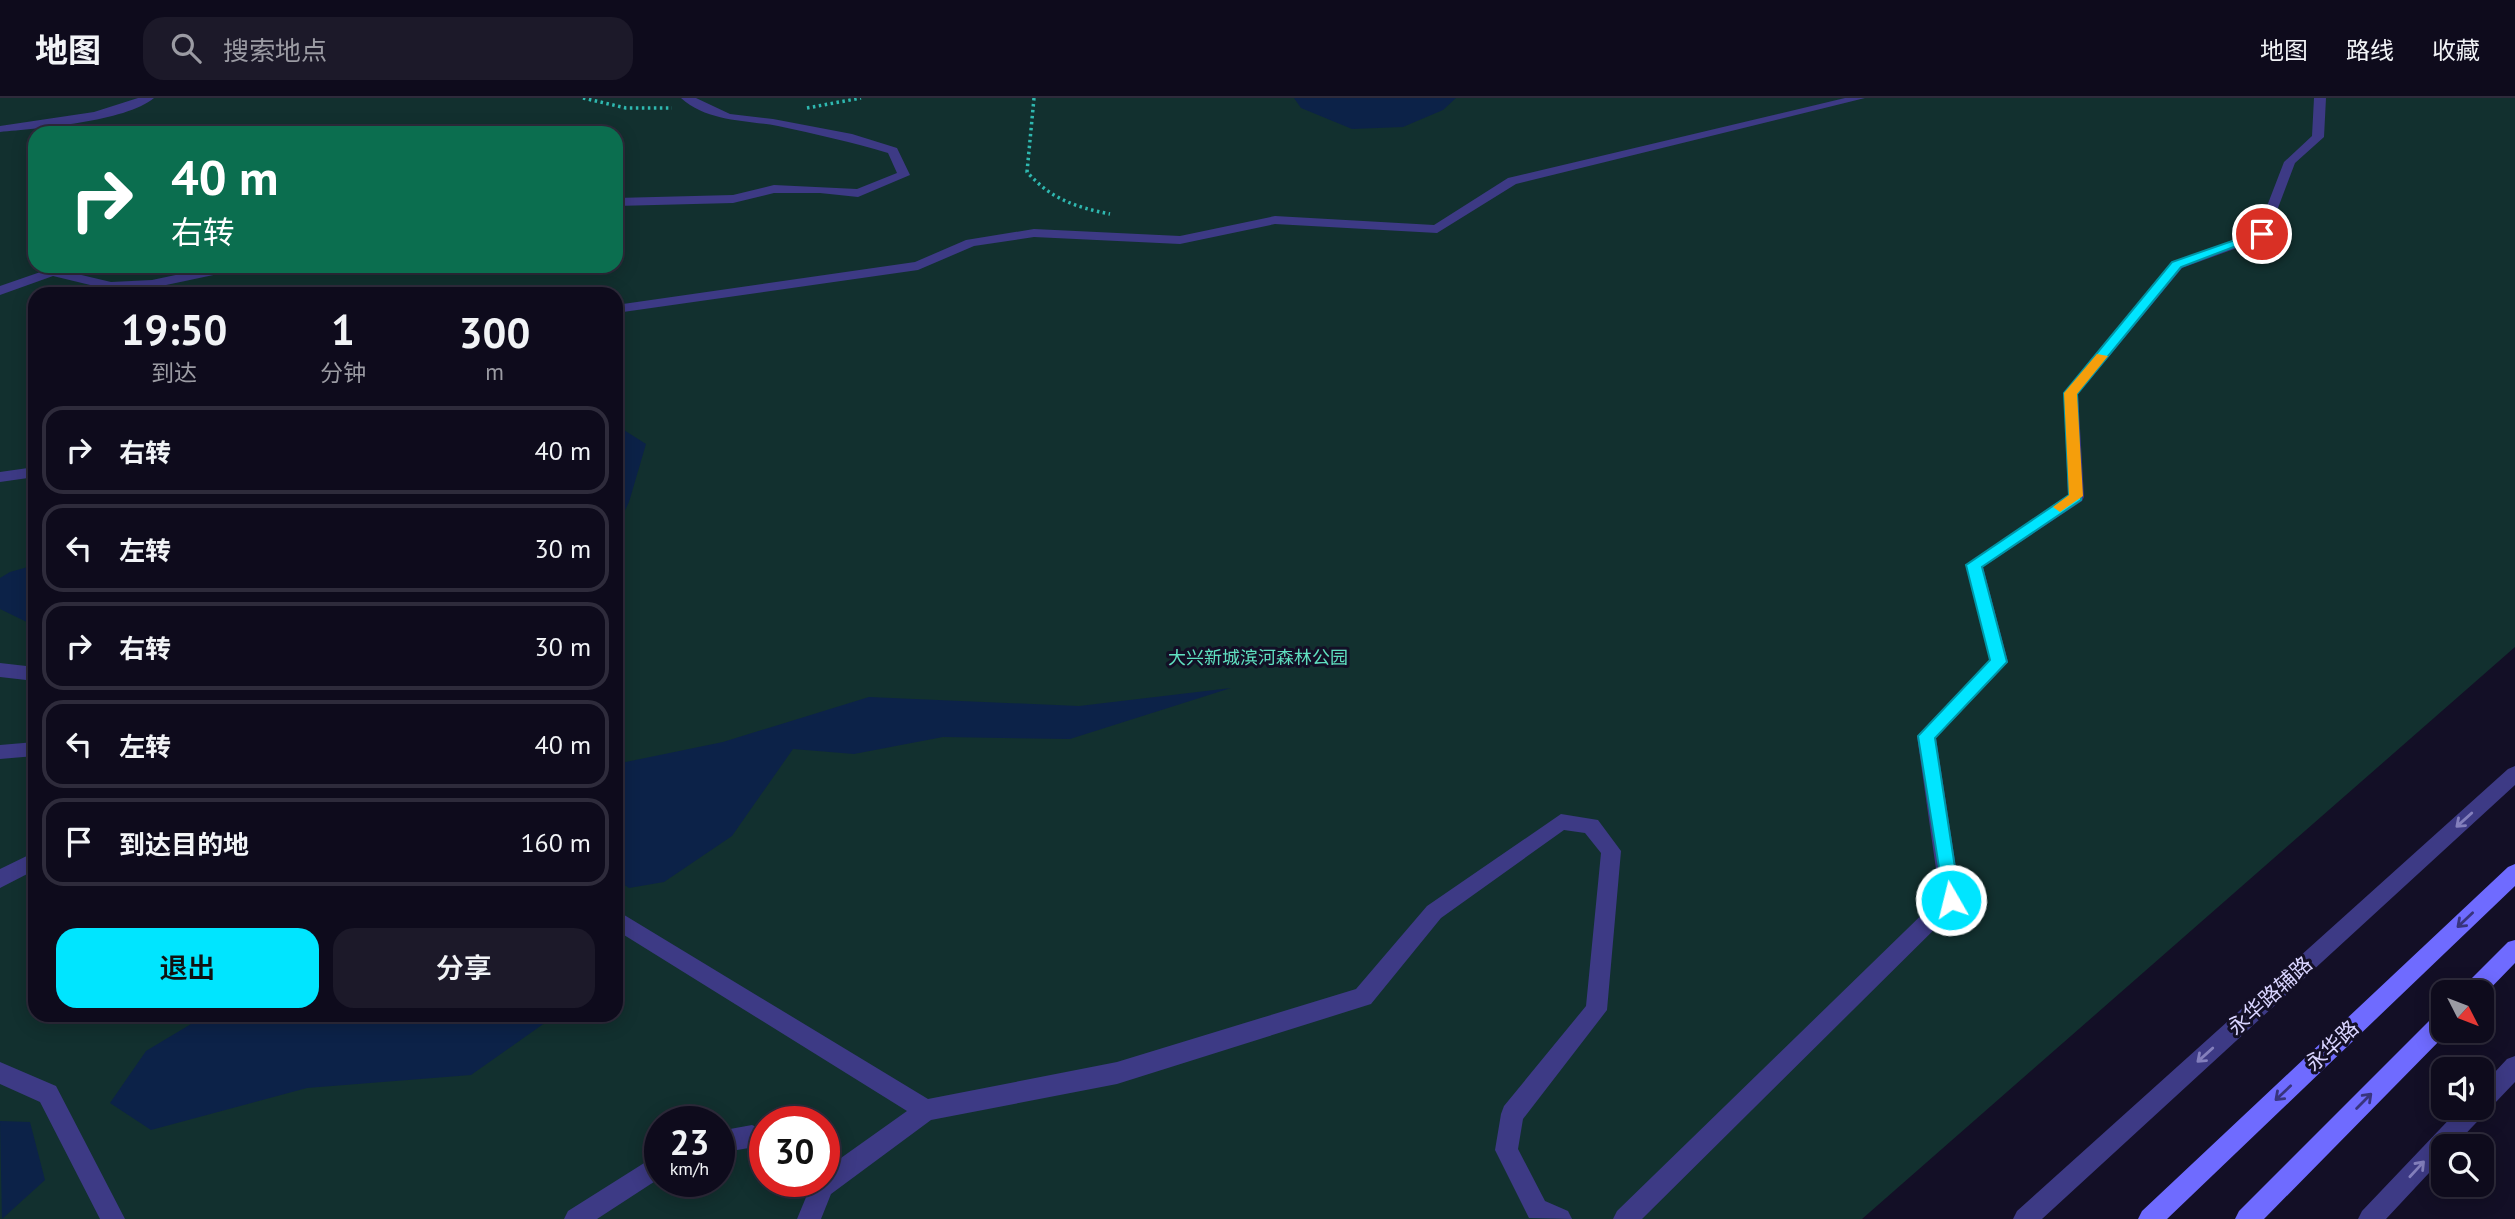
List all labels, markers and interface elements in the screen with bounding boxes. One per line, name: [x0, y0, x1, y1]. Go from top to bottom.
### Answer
search box: [143, 17, 633, 80]
text: 地图: [35, 28, 101, 71]
icon: search: [167, 29, 205, 67]
text: 搜索地点: [223, 34, 327, 67]
text: 地图: [2260, 35, 2308, 66]
text: 路线: [2346, 35, 2394, 66]
text: 收藏: [2432, 35, 2480, 66]
text: 40 m: [171, 145, 278, 209]
icon: right: [56, 154, 147, 245]
pin: [2232, 204, 2292, 264]
text: 右转: [171, 211, 235, 253]
icon: arrive: [2243, 215, 2281, 253]
text: 19:50: [121, 302, 227, 357]
text: 1: [331, 302, 355, 357]
text: 300: [459, 305, 530, 360]
text: m: [485, 357, 504, 386]
text: 到达: [151, 358, 197, 387]
text: 分钟: [320, 358, 366, 387]
icon: right: [60, 431, 98, 469]
text: 40 m: [535, 434, 591, 467]
text: 右转: [119, 436, 171, 469]
icon: left: [60, 529, 98, 567]
text: 30 m: [535, 532, 591, 565]
text: 左转: [119, 534, 171, 567]
icon: right: [60, 627, 98, 665]
text: 30 m: [535, 630, 591, 663]
text: 右转: [119, 632, 171, 665]
park label: 大兴新城滨河森林公园: [1168, 646, 1348, 669]
icon: left: [60, 725, 98, 763]
text: 40 m: [535, 728, 591, 761]
text: 左转: [119, 730, 171, 763]
one-way arrow: [2456, 811, 2474, 827]
icon: arrive: [60, 823, 98, 861]
text: 160 m: [520, 826, 591, 859]
text: 到达目的地: [119, 828, 249, 861]
position arrow: [1914, 863, 1988, 937]
one-way arrow: [2457, 911, 2474, 928]
button: 退出: [56, 928, 319, 1008]
button: 分享: [333, 928, 595, 1008]
street label: 永华路辅路: [2222, 950, 2318, 1041]
north arrow: [2431, 980, 2494, 1043]
map controls: [2431, 980, 2494, 1197]
street label: 永华路: [2299, 1014, 2364, 1077]
one-way arrow: [2196, 1047, 2214, 1063]
button: sound: [2431, 1057, 2494, 1120]
one-way arrow: [2274, 1085, 2291, 1102]
one-way arrow: [2356, 1093, 2373, 1110]
speed limit sign: 30: [749, 1106, 840, 1197]
text: 23: [670, 1119, 709, 1165]
button: search: [2431, 1134, 2494, 1197]
text: km/h: [670, 1157, 709, 1180]
one-way arrow: [2408, 1161, 2425, 1178]

